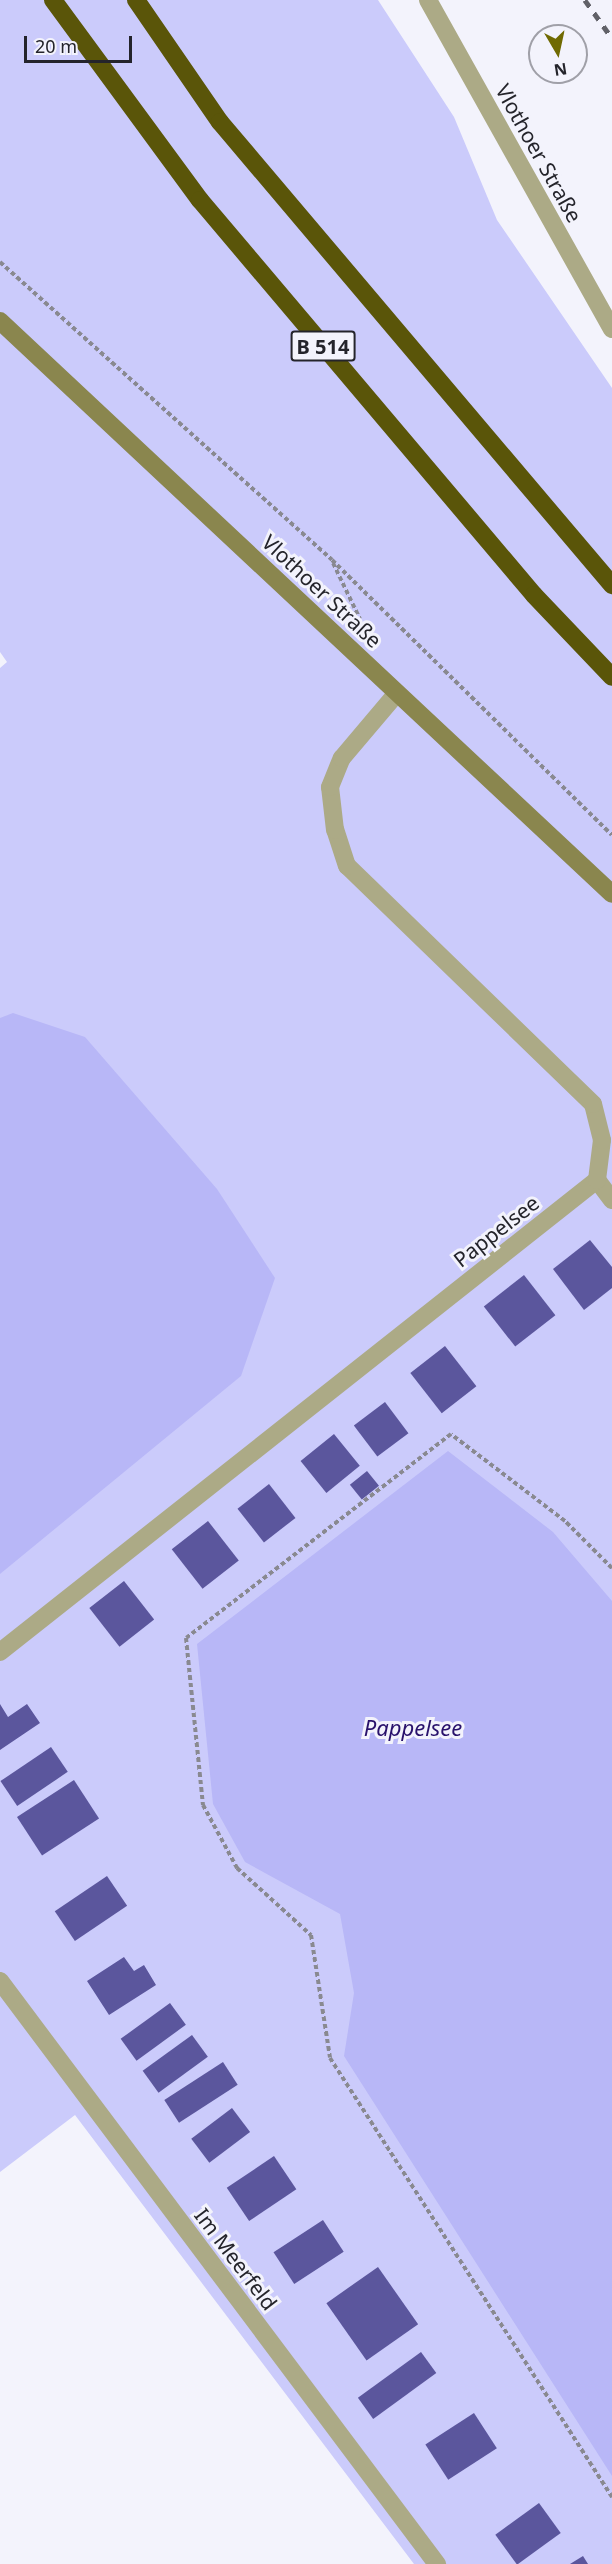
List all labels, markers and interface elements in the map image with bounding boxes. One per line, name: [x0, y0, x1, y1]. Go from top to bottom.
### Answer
scale bar: [27, 24, 135, 62]
north arrow: [528, 24, 588, 84]
text: 20 m: [35, 34, 77, 58]
text: N: [552, 58, 569, 82]
street label: Vlothoer Straße: [491, 79, 587, 227]
road number: B 514: [290, 329, 356, 363]
street label: Vlothoer Straße: [257, 529, 387, 653]
street label: Pappelsee: [448, 1190, 544, 1272]
water label: Pappelsee: [364, 1715, 462, 1741]
street label: Im Meerfeld: [190, 2203, 282, 2315]

